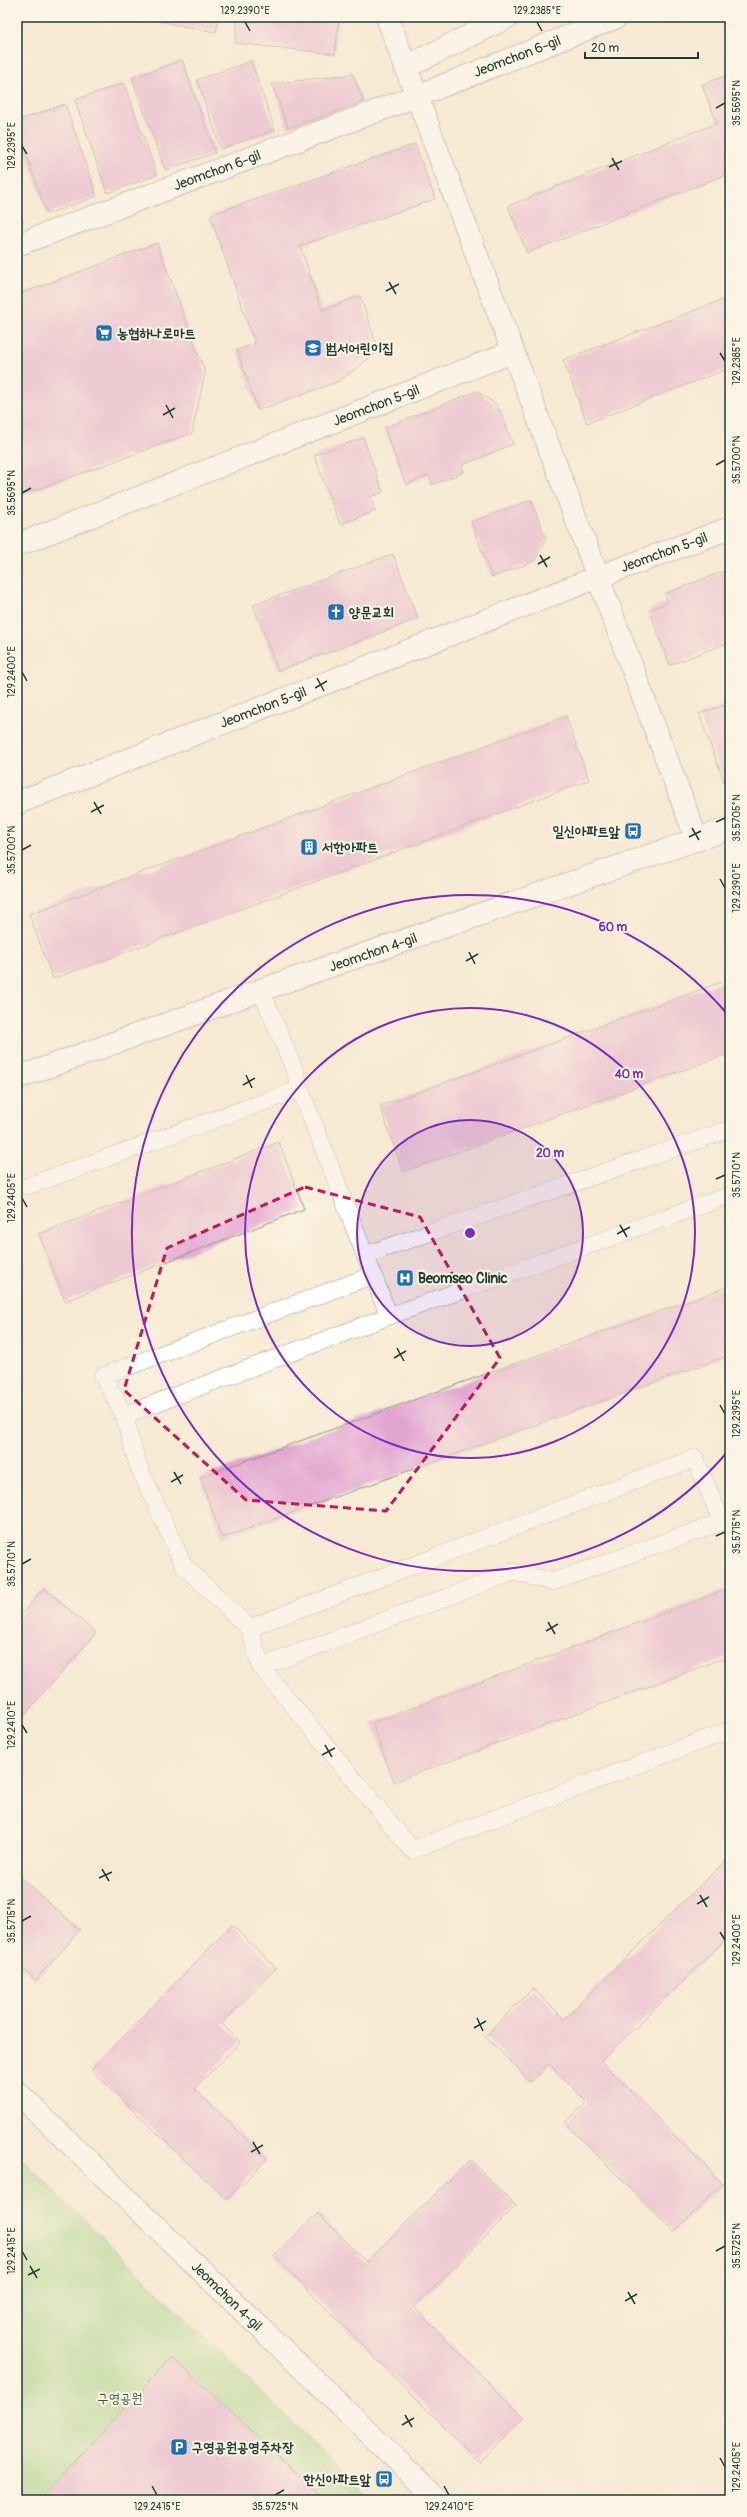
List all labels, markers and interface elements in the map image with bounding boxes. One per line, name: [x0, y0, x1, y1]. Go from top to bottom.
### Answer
text: 129.2390°E: [220, 5, 270, 17]
text: 129.2385°E: [513, 5, 561, 17]
street label: Jeomchon 6-gil: [471, 32, 563, 81]
scale bar: [585, 34, 698, 60]
text: 20 m: [591, 41, 620, 56]
text: 35.5695°N: [731, 80, 743, 126]
text: 129.2395°E: [6, 122, 18, 170]
street label: Jeomchon 6-gil: [171, 147, 263, 194]
supermarket icon: 농협하나로마트: [94, 323, 114, 343]
place label: 농협하나로마트: [117, 325, 196, 342]
text: 129.2385°E: [731, 337, 743, 385]
school or university icon: 범서어린이집: [303, 338, 323, 358]
place label: 범서어린이집: [326, 340, 394, 357]
street label: Jeomchon 5-gil: [330, 381, 422, 430]
text: 35.5700°N: [731, 435, 743, 484]
text: 35.5695°N: [6, 470, 18, 516]
street label: Jeomchon 5-gil: [618, 529, 710, 576]
church icon: 양문교회: [326, 602, 346, 622]
place label: 양문교회: [349, 604, 394, 621]
text: 129.2400°E: [6, 646, 18, 698]
street label: Jeomchon 5-gil: [217, 683, 309, 732]
text: 35.5705°N: [731, 794, 743, 842]
bus stop icon: 일신아파트앞: [623, 821, 643, 841]
place label: 일신아파트앞: [552, 823, 621, 840]
text: 35.5700°N: [6, 825, 18, 874]
building icon: 서한아파트: [299, 837, 319, 857]
place label: 서한아파트: [322, 839, 378, 856]
text: 129.2390°E: [731, 863, 743, 913]
text: 60 m: [599, 920, 628, 935]
street label: Jeomchon 4-gil: [327, 929, 419, 976]
text: 40 m: [614, 1067, 644, 1082]
text: 20 m: [536, 1146, 564, 1161]
text: 35.5710°N: [731, 1152, 743, 1198]
text: 129.2405°E: [6, 1173, 18, 1223]
centre of rings: [463, 1226, 477, 1240]
hospital icon: Beomseo Clinic: [395, 1268, 415, 1288]
place label: Beomseo Clinic: [418, 1270, 508, 1287]
text: 129.2395°E: [731, 1390, 743, 1438]
text: 35.5715°N: [731, 1510, 743, 1554]
text: 35.5710°N: [6, 1541, 18, 1587]
text: 129.2410°E: [6, 1701, 18, 1749]
text: 35.5715°N: [6, 1899, 18, 1943]
text: 129.2400°E: [731, 1914, 743, 1966]
text: 35.5725°N: [731, 2223, 743, 2269]
text: 129.2415°E: [6, 2227, 18, 2275]
street label: Jeomchon 4-gil: [188, 2258, 266, 2334]
park label: 구영공원: [97, 2390, 143, 2407]
parking icon: 구영공원공영주차장: [169, 2437, 189, 2457]
place label: 구영공원공영주차장: [192, 2439, 294, 2456]
text: 129.2405°E: [731, 2442, 743, 2492]
bus stop icon: 한신아파트앞: [374, 2469, 394, 2489]
place label: 한신아파트앞: [302, 2471, 372, 2488]
text: 129.2415°E: [133, 2501, 181, 2513]
text: 35.5725°N: [252, 2501, 298, 2513]
text: 129.2410°E: [425, 2501, 473, 2513]

